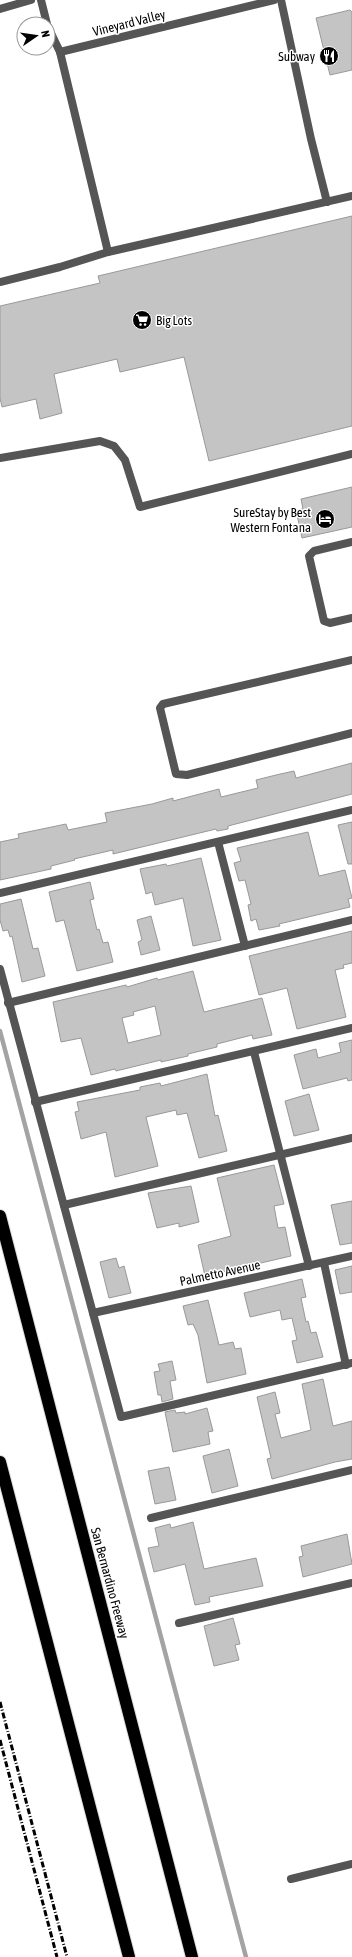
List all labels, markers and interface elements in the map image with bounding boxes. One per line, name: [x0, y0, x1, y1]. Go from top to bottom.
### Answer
street label: Vineyard Valley: [91, 7, 168, 39]
north arrow: [16, 16, 56, 56]
text: N: [39, 29, 52, 38]
restaurant icon: Subway: [318, 45, 340, 67]
place label: Subway: [278, 49, 316, 64]
supermarket icon: Big Lots: [131, 309, 153, 331]
place label: Big Lots: [156, 313, 192, 328]
place label: SureStay by Best Western Fontana: [231, 505, 311, 535]
hotel icon: SureStay by Best Western Fontana: [314, 508, 336, 530]
street label: Palmetto Avenue: [178, 1257, 262, 1289]
street label: San Bernardino Freeway: [88, 1526, 132, 1641]

